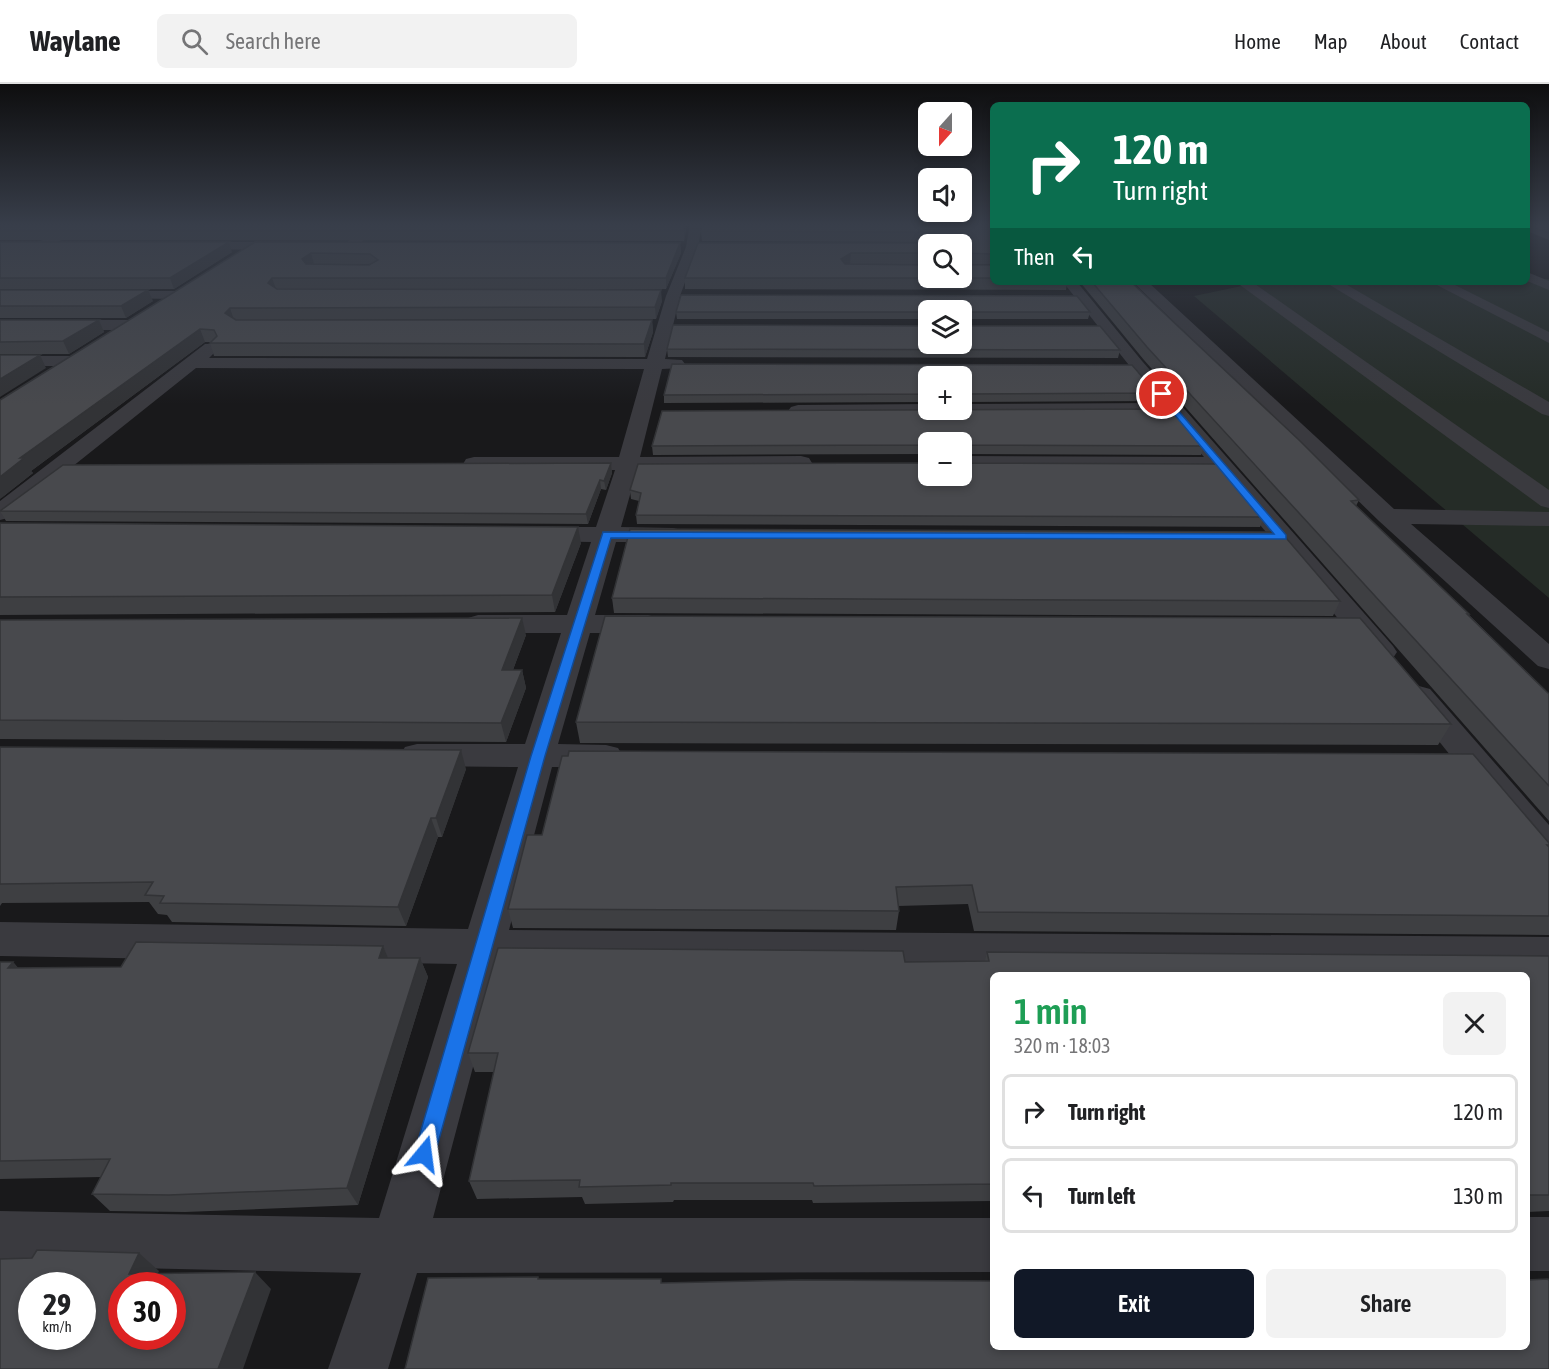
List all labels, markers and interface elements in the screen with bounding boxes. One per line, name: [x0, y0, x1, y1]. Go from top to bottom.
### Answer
search box: [157, 14, 577, 68]
text: Waylane: [30, 25, 121, 57]
icon: search: [178, 25, 211, 58]
text: Search here: [226, 28, 321, 54]
text: Home: [1234, 29, 1281, 53]
text: Map: [1314, 29, 1348, 53]
text: About: [1381, 29, 1427, 53]
text: Contact: [1460, 29, 1519, 53]
north arrow: [918, 102, 972, 156]
map controls: [918, 102, 972, 486]
text: 120 m: [1113, 125, 1208, 173]
icon: right: [1014, 126, 1092, 204]
button: sound: [918, 168, 972, 222]
text: Turn right: [1113, 175, 1208, 206]
button: search: [918, 234, 972, 288]
icon: left: [1067, 240, 1100, 273]
text: Then: [1014, 244, 1055, 270]
button: layers: [918, 300, 972, 354]
button: +: [918, 366, 972, 420]
pin: [1136, 368, 1187, 419]
icon: arrive: [1145, 377, 1178, 410]
button: −: [918, 432, 972, 486]
text: 1 min: [1014, 990, 1088, 1032]
button: close: [1443, 992, 1506, 1055]
text: 320 m · 18:03: [1014, 1034, 1111, 1057]
icon: right: [1017, 1095, 1050, 1128]
text: Turn right: [1068, 1099, 1145, 1125]
text: 120 m: [1453, 1099, 1503, 1125]
position arrow: [392, 1122, 456, 1186]
icon: left: [1017, 1179, 1050, 1212]
text: Turn left: [1068, 1183, 1135, 1209]
text: 130 m: [1453, 1183, 1503, 1209]
button: Exit: [1014, 1269, 1254, 1338]
button: Share: [1266, 1269, 1506, 1338]
speed limit sign: 30: [108, 1272, 186, 1350]
text: 29: [43, 1287, 71, 1321]
text: km/h: [42, 1318, 72, 1335]

